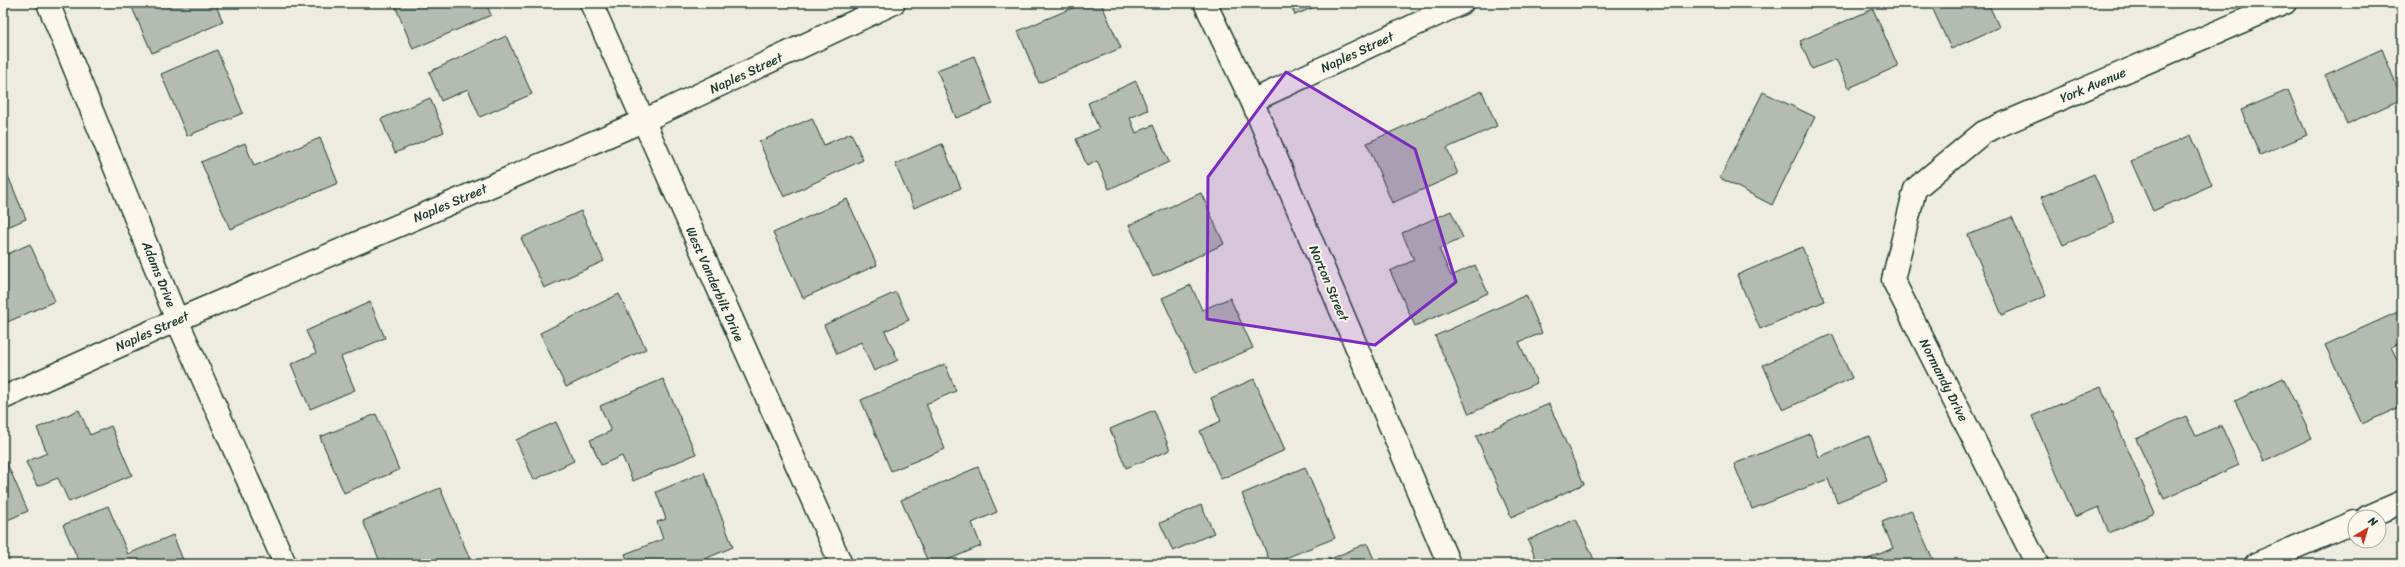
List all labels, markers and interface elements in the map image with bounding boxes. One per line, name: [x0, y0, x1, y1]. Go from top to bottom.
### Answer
street label: Naples Street: [1316, 25, 1398, 79]
street label: Naples Street: [705, 46, 787, 100]
street label: York Avenue: [2056, 61, 2130, 109]
street label: Naples Street: [409, 177, 491, 229]
street label: West Vanderbilt Drive: [679, 223, 751, 345]
street label: Adams Drive: [135, 236, 183, 311]
street label: Norton Street: [1303, 241, 1356, 325]
street label: Naples Street: [111, 304, 193, 358]
street label: Normandy Drive: [1913, 334, 1975, 426]
north arrow: [2347, 509, 2387, 549]
text: N: [2363, 511, 2382, 532]

